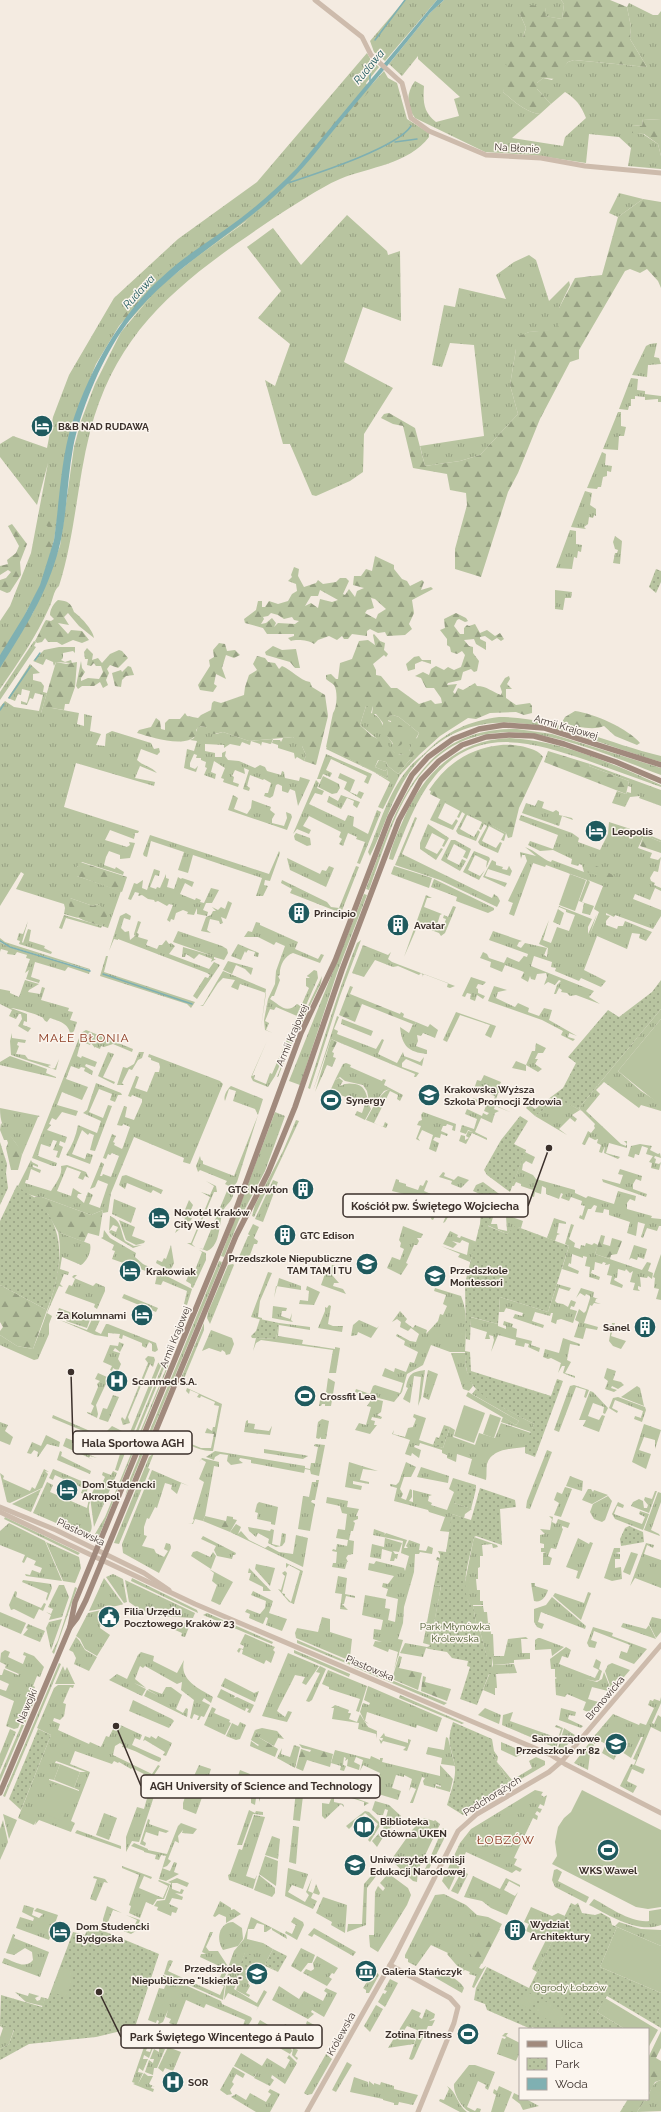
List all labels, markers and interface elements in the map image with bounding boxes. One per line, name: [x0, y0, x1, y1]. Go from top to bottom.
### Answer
water label: Rudawa: [351, 47, 387, 87]
street label: Na Błonie: [494, 141, 540, 155]
water label: Rudawa: [120, 272, 158, 312]
hotel icon: B&B NAD RUDAWĄ: [29, 413, 55, 439]
place label: B&B NAD RUDAWĄ: [58, 421, 149, 432]
street label: Armii Krajowej: [533, 713, 599, 741]
hotel icon: Leopolis: [583, 818, 609, 844]
place label: Leopolis: [612, 826, 653, 837]
building icon: Principio: [286, 900, 312, 926]
place label: Principio: [314, 908, 356, 919]
building icon: Avatar: [385, 912, 411, 938]
place label: Avatar: [414, 920, 445, 931]
street label: Armii Krajowej: [274, 1003, 310, 1067]
district label: MAŁE BŁONIA: [38, 1031, 130, 1045]
school or university icon: Krakowska Wyższa Szkoła Promocji Zdrowia: [416, 1082, 442, 1108]
place label: Krakowska Wyższa Szkoła Promocji Zdrowia: [444, 1084, 562, 1107]
sports icon: Synergy: [318, 1087, 344, 1113]
place label: Synergy: [346, 1095, 386, 1106]
building icon: GTC Newton: [290, 1176, 316, 1202]
place label: GTC Newton: [228, 1184, 288, 1195]
callout: Kościół pw. Świętego Wojciecha: [343, 1194, 528, 1217]
text: Kościół pw. Świętego Wojciecha: [351, 1199, 519, 1213]
hotel icon: Novotel Kraków City West: [146, 1205, 172, 1231]
place label: Novotel Kraków City West: [174, 1207, 250, 1230]
building icon: GTC Edison: [272, 1222, 298, 1248]
place label: GTC Edison: [300, 1230, 354, 1241]
school or university icon: Przedszkole Niepubliczne TAM TAM I TU: [354, 1251, 380, 1277]
place label: Przedszkole Niepubliczne TAM TAM I TU: [228, 1253, 352, 1276]
hotel icon: Krakowiak: [117, 1258, 143, 1284]
school or university icon: Przedszkole Montessori: [422, 1263, 448, 1289]
place label: Przedszkole Montessori: [450, 1265, 508, 1288]
place label: Krakowiak: [146, 1266, 196, 1277]
hotel icon: Za Kolumnami: [129, 1302, 155, 1328]
street label: Armii Krajowej: [158, 1304, 192, 1370]
place label: Za Kolumnami: [57, 1310, 126, 1321]
building icon: Sanel: [632, 1314, 658, 1340]
place label: Sanel: [603, 1322, 631, 1333]
hospital icon: Scanmed S.A.: [104, 1368, 130, 1394]
place label: Scanmed S.A.: [132, 1376, 197, 1387]
sports icon: Crossfit Lea: [292, 1383, 318, 1409]
place label: Crossfit Lea: [320, 1391, 376, 1402]
callout: Hala Sportowa AGH: [73, 1431, 192, 1454]
text: Hala Sportowa AGH: [81, 1437, 185, 1450]
hotel icon: Dom Studencki Akropol: [54, 1477, 80, 1503]
place label: Dom Studencki Akropol: [82, 1479, 155, 1502]
street label: Piastowska: [55, 1516, 107, 1548]
public building icon: Filia Urzędu Pocztowego Kraków 23: [96, 1604, 122, 1630]
place label: Filia Urzędu Pocztowego Kraków 23: [124, 1606, 235, 1629]
park label: Park Młynówka Królewska: [420, 1621, 490, 1644]
street label: Piastowska: [344, 1653, 396, 1683]
street label: Bronowicka: [583, 1674, 627, 1722]
street label: Nawojki: [15, 1687, 39, 1725]
school or university icon: Samorządowe Przedszkole nr 82: [603, 1731, 629, 1757]
place label: Samorządowe Przedszkole nr 82: [516, 1733, 600, 1756]
street label: Podchorążych: [461, 1774, 523, 1818]
callout: AGH University of Science and Technology: [141, 1775, 380, 1798]
text: AGH University of Science and Technology: [150, 1780, 372, 1793]
library icon: Biblioteka Główna UKEN: [351, 1814, 377, 1840]
place label: Biblioteka Główna UKEN: [380, 1816, 447, 1839]
district label: ŁOBZÓW: [477, 1833, 535, 1847]
sports icon: WKS Wawel: [595, 1837, 621, 1863]
school or university icon: Uniwersytet Komisji Edukacji Narodowej: [342, 1852, 368, 1878]
place label: Uniwersytet Komisji Edukacji Narodowej: [370, 1854, 465, 1877]
place label: WKS Wawel: [579, 1865, 638, 1876]
building icon: Wydział Architektury: [502, 1917, 528, 1943]
hotel icon: Dom Studencki Bydgoska: [47, 1919, 73, 1945]
place label: Wydział Architektury: [530, 1919, 590, 1942]
place label: Dom Studencki Bydgoska: [76, 1921, 149, 1944]
museum icon: Galeria Stańczyk: [353, 1958, 379, 1984]
school or university icon: Przedszkole Niepubliczne "Iskierka": [244, 1961, 270, 1987]
place label: Przedszkole Niepubliczne "Iskierka": [132, 1963, 242, 1986]
place label: Galeria Stańczyk: [382, 1966, 462, 1977]
park label: Ogrody Łobzów: [533, 1982, 607, 1993]
street label: Królewska: [325, 2010, 357, 2058]
sports icon: Zotina Fitness: [455, 2021, 481, 2047]
callout: Park Świętego Wincentego á Paulo: [121, 2025, 322, 2048]
legend: [519, 2028, 649, 2100]
place label: Zotina Fitness: [385, 2029, 452, 2040]
text: Park Świętego Wincentego á Paulo: [130, 2030, 314, 2044]
text: Ulica: [555, 2037, 583, 2051]
text: Park: [555, 2057, 580, 2071]
hospital icon: SOR: [160, 2069, 186, 2095]
place label: SOR: [188, 2077, 209, 2088]
text: Woda: [555, 2077, 588, 2091]

